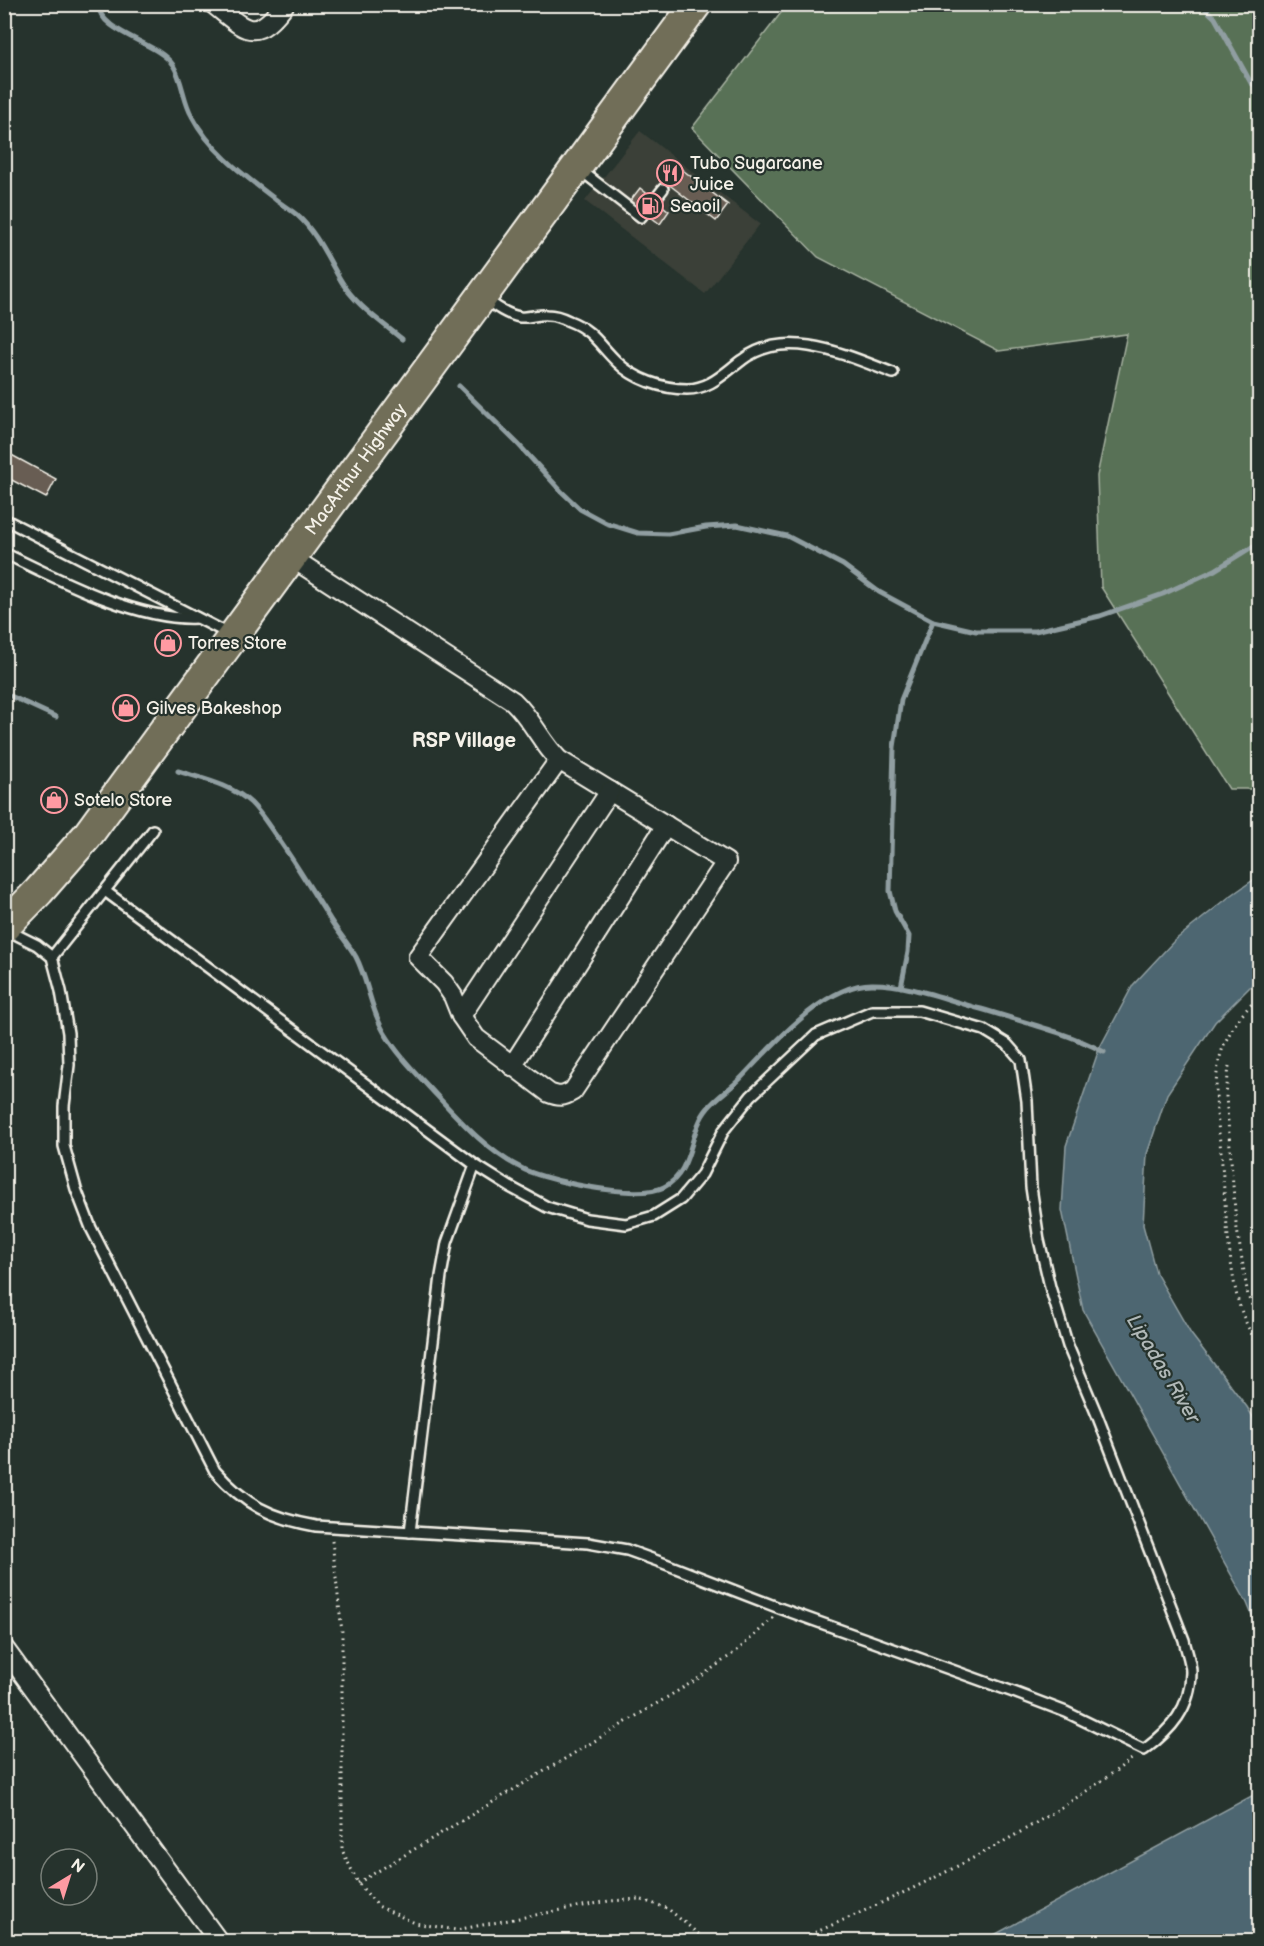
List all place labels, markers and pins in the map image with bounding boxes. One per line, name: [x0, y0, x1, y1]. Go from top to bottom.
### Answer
place label: Tubo Sugarcane Juice: [690, 153, 823, 195]
restaurant icon: Tubo Sugarcane Juice: [655, 158, 685, 188]
fuel station icon: Seaoil: [635, 191, 665, 221]
place label: Seaoil: [670, 196, 720, 217]
shop icon: Torres Store: [153, 628, 183, 658]
place label: Torres Store: [188, 633, 287, 654]
shop icon: Gilves Bakeshop: [111, 693, 141, 723]
place label: Gilves Bakeshop: [146, 698, 282, 719]
shop icon: Sotelo Store: [39, 785, 69, 815]
place label: Sotelo Store: [74, 790, 172, 811]

